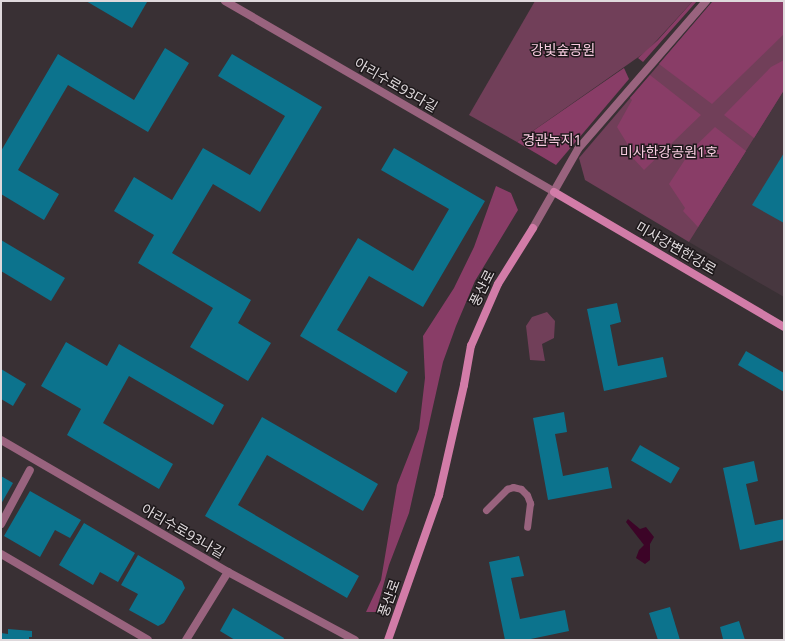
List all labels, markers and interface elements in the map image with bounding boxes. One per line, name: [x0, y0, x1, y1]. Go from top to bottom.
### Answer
park label: 강빛숲공원: [531, 42, 595, 58]
street label: 아리수로93다길: [351, 54, 441, 116]
park label: 경관녹지1: [522, 132, 582, 148]
park label: 미사한강공원1호: [620, 144, 718, 160]
street label: 미사강변한강로: [633, 218, 719, 278]
street label: 풍산로: [466, 267, 498, 309]
street label: 아리수로93나길: [138, 500, 228, 562]
street label: 풍산로: [374, 577, 404, 619]

